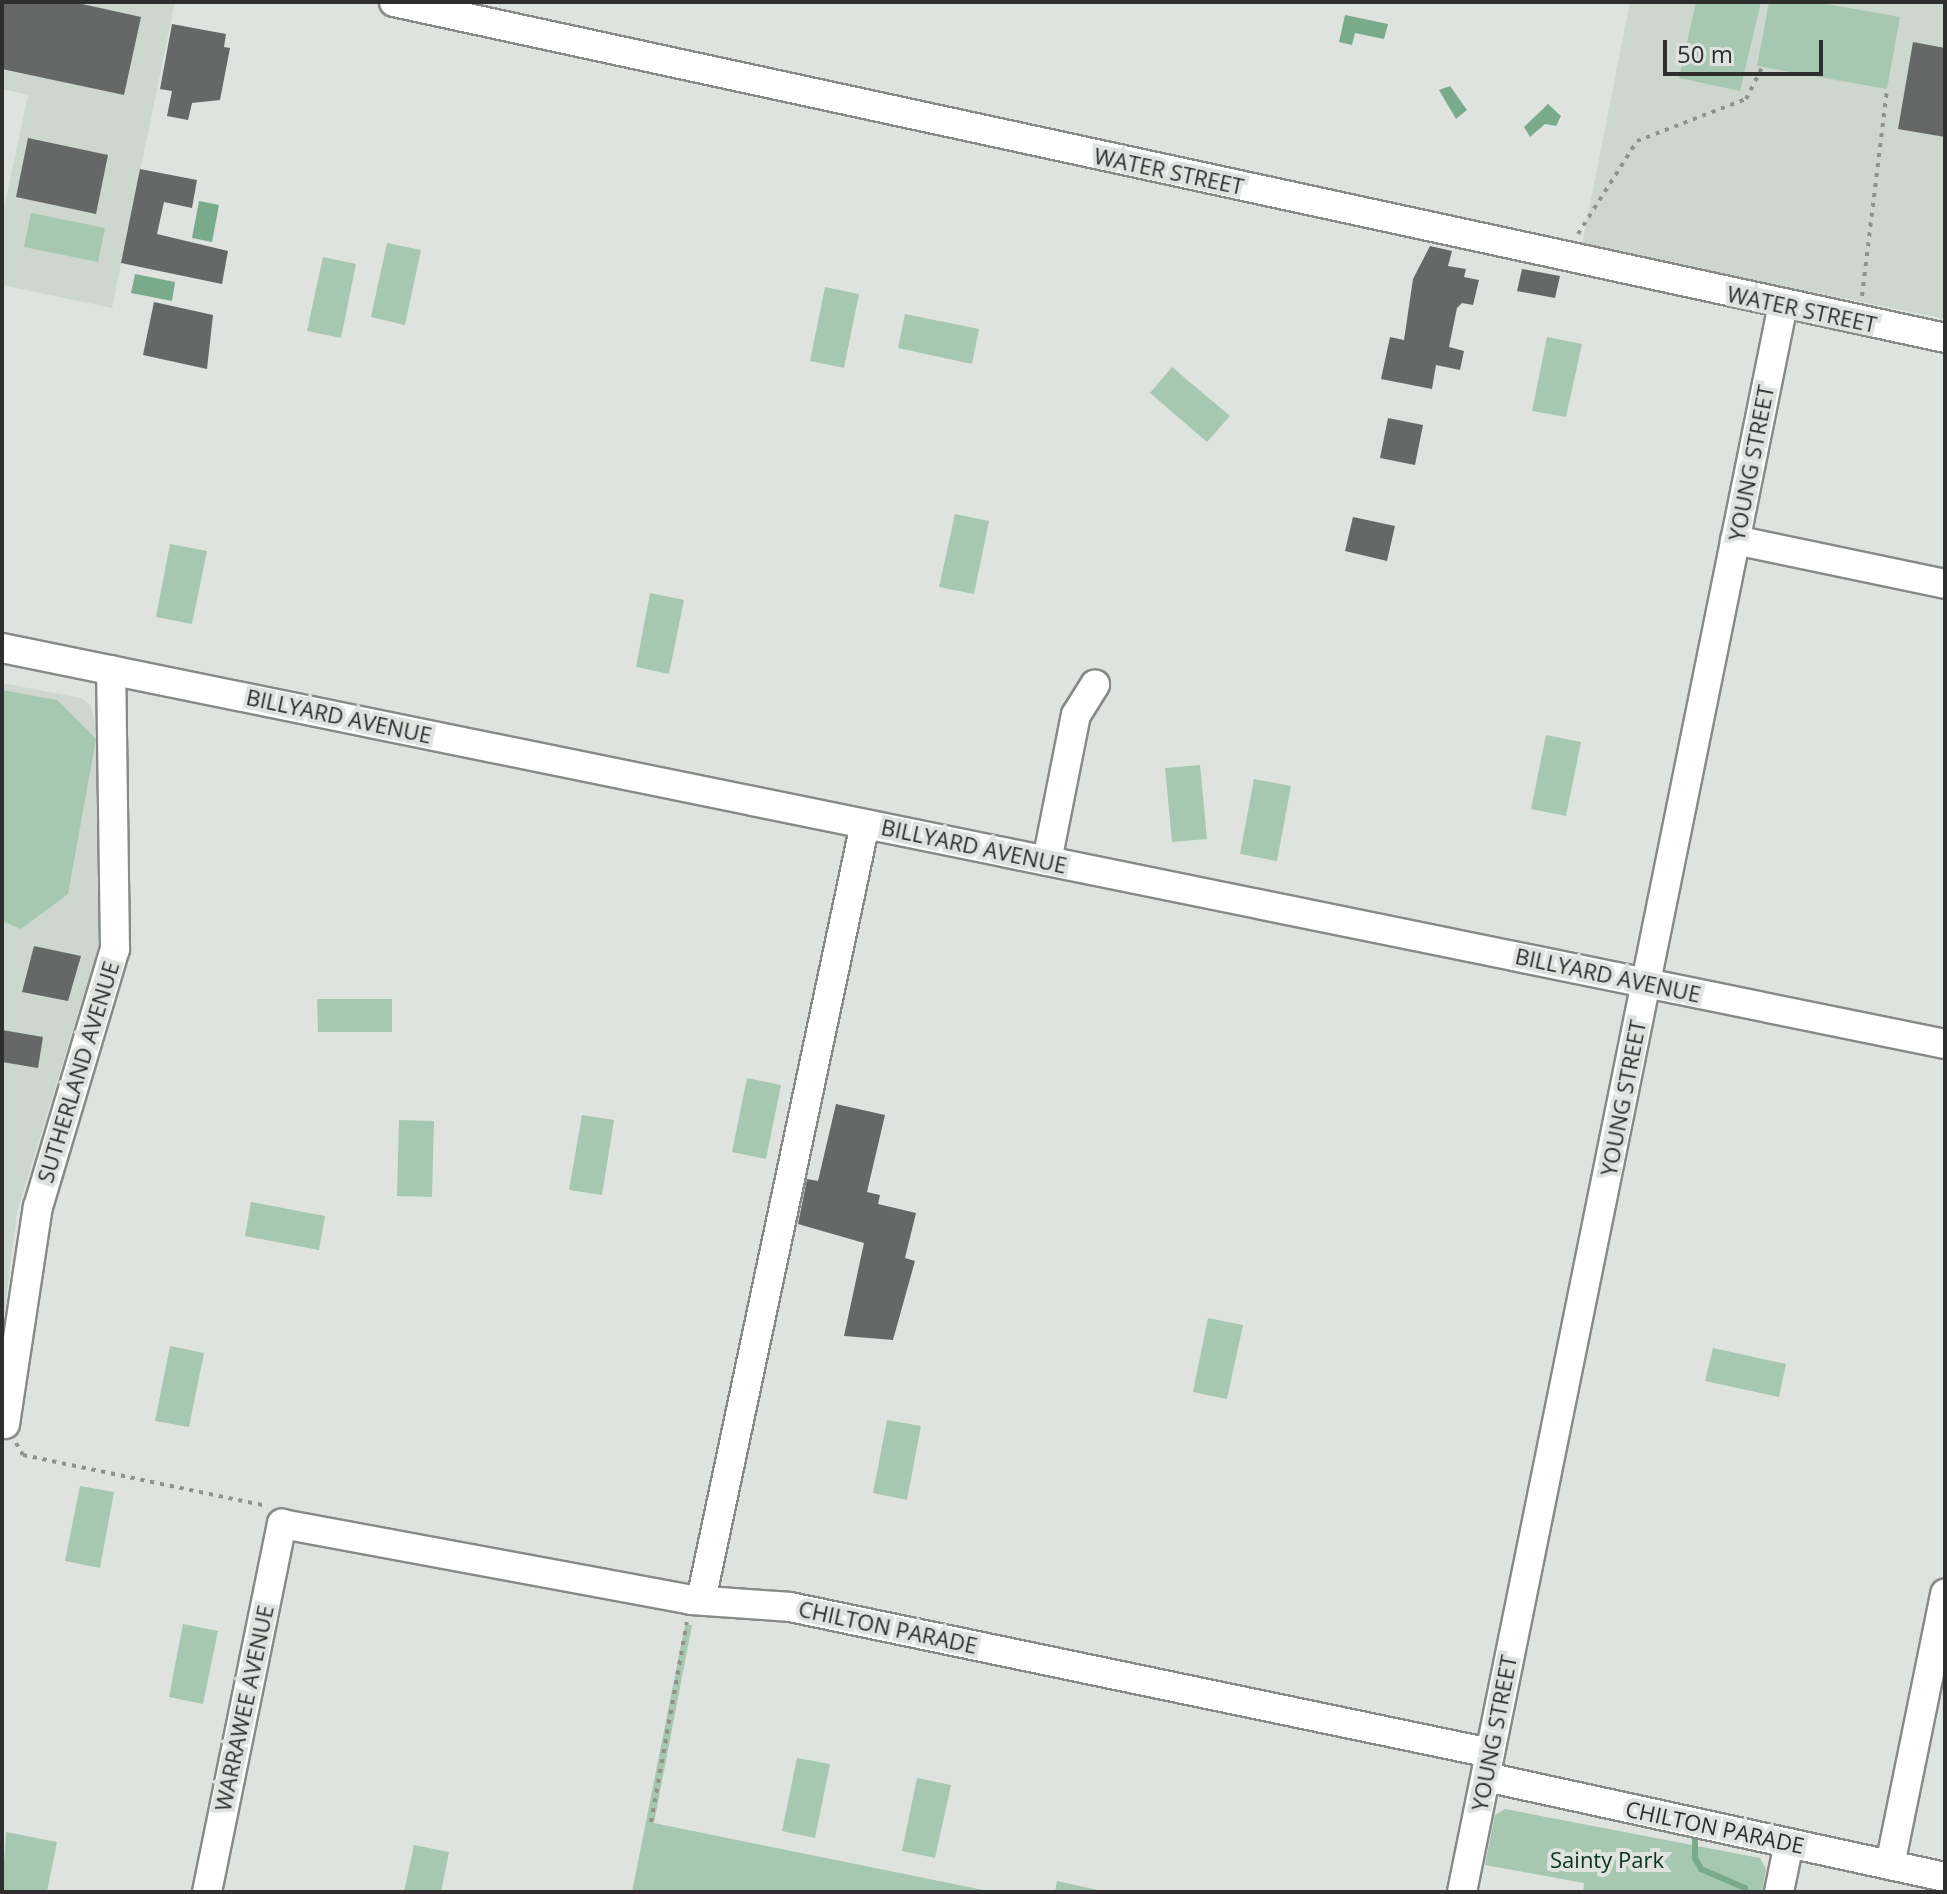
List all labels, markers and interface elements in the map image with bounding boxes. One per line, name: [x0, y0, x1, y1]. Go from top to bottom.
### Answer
scale bar: [1667, 24, 1827, 74]
text: 50 m: [1677, 37, 1733, 70]
street label: WATER STREET: [1092, 142, 1246, 200]
street label: WATER STREET: [1725, 280, 1879, 338]
street label: YOUNG STREET: [1723, 383, 1779, 543]
street label: BILLYARD AVENUE: [244, 683, 434, 749]
street label: BILLYARD AVENUE: [879, 813, 1069, 879]
street label: BILLYARD AVENUE: [1513, 942, 1703, 1008]
street label: SUTHERLAND AVENUE: [32, 958, 124, 1186]
street label: YOUNG STREET: [1595, 1018, 1651, 1178]
street label: CHILTON PARADE: [796, 1595, 980, 1659]
street label: WARRAWEE AVENUE: [209, 1603, 279, 1813]
street label: YOUNG STREET: [1466, 1653, 1522, 1813]
street label: CHILTON PARADE: [1623, 1795, 1807, 1859]
park label: Sainty Park: [1550, 1847, 1664, 1873]

